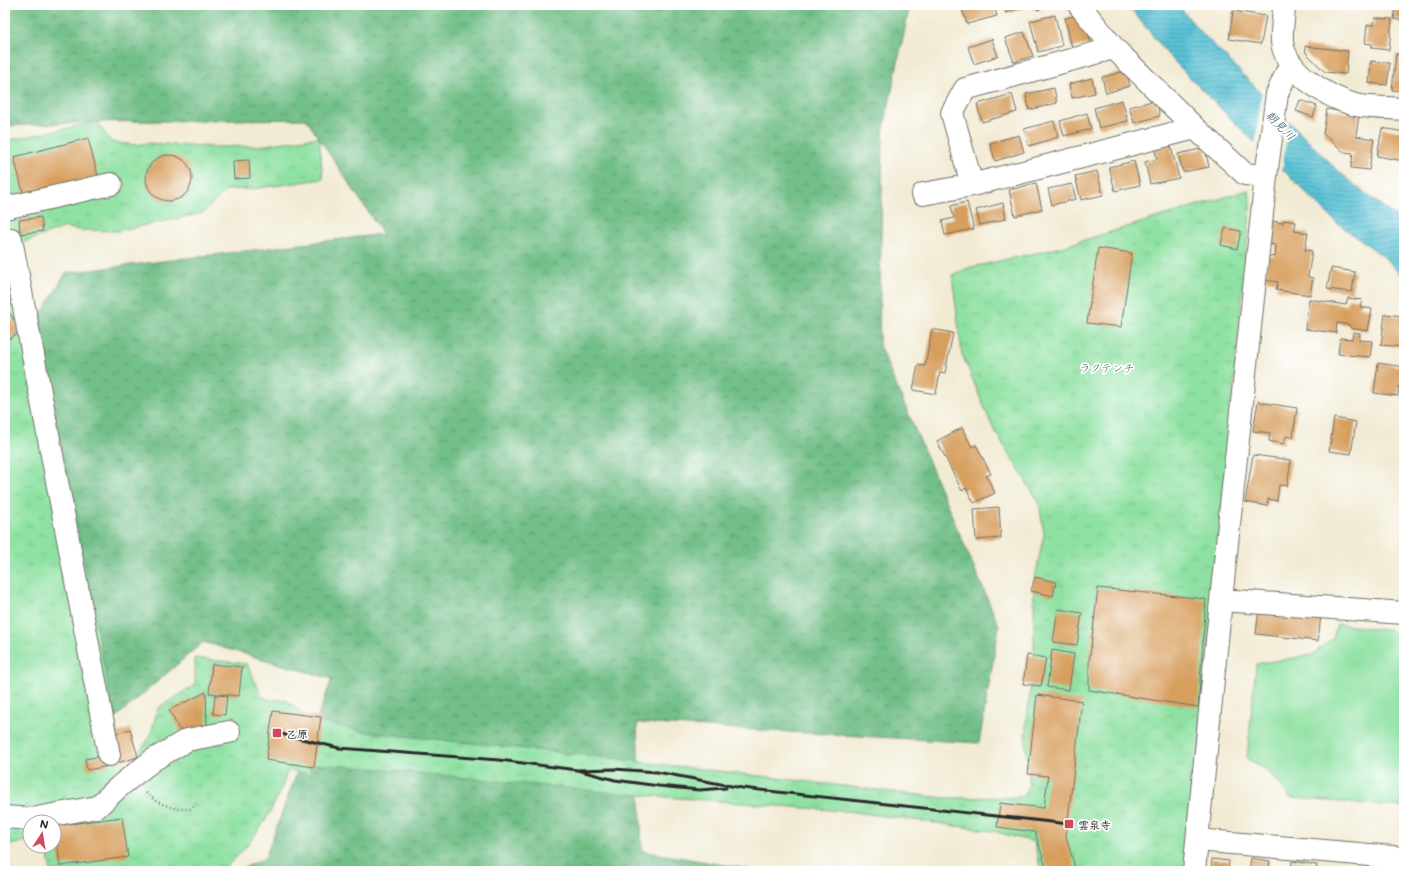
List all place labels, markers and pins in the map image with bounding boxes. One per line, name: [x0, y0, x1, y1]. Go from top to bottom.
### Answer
place label: 乙原: [286, 726, 308, 741]
marker: 乙原: [271, 727, 283, 739]
place label: 雲泉寺: [1078, 817, 1111, 832]
marker: 雲泉寺: [1063, 818, 1075, 830]

